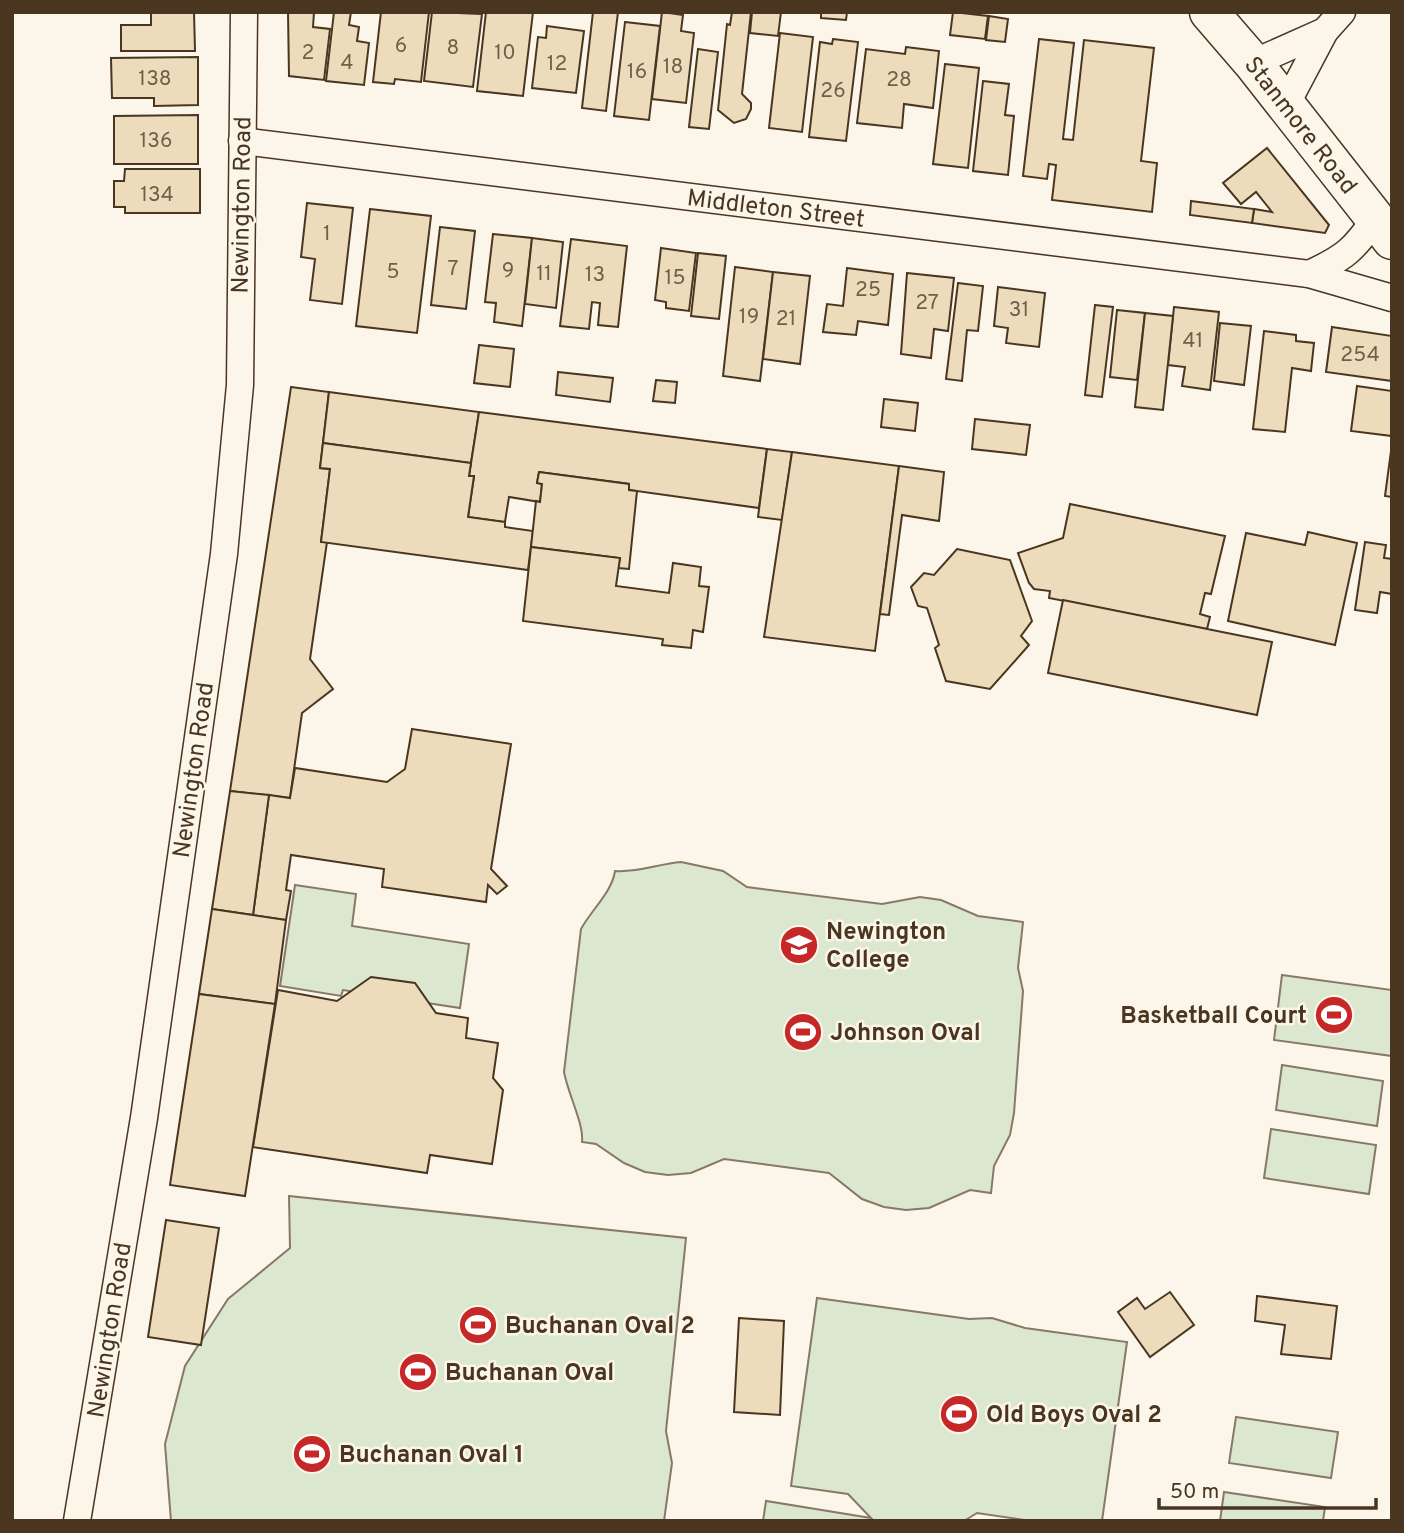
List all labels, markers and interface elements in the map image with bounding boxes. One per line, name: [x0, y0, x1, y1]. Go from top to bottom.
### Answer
house number: 6: [395, 33, 407, 60]
house number: 8: [447, 35, 459, 62]
house number: 2: [302, 40, 314, 67]
house number: 10: [494, 40, 516, 67]
house number: 4: [340, 50, 354, 77]
house number: 12: [547, 51, 567, 78]
street label: Stanmore Road: [1236, 51, 1363, 201]
house number: 18: [663, 54, 683, 81]
house number: 16: [627, 59, 647, 86]
house number: 138: [138, 66, 172, 93]
house number: 28: [886, 67, 912, 94]
house number: 26: [820, 78, 846, 105]
street label: Newington Road: [226, 116, 260, 294]
house number: 136: [139, 128, 173, 155]
house number: 134: [140, 182, 174, 209]
street label: Middleton Street: [685, 184, 866, 236]
house number: 1: [323, 221, 331, 248]
house number: 7: [448, 256, 459, 283]
house number: 9: [502, 258, 514, 285]
house number: 5: [386, 259, 400, 286]
house number: 11: [536, 261, 552, 288]
house number: 13: [585, 262, 605, 289]
house number: 15: [665, 265, 685, 292]
house number: 25: [855, 277, 881, 304]
house number: 27: [915, 290, 939, 317]
house number: 31: [1009, 297, 1029, 324]
house number: 19: [739, 304, 759, 331]
house number: 21: [776, 306, 796, 333]
house number: 41: [1183, 328, 1203, 355]
house number: 254: [1340, 342, 1380, 369]
street label: Newington Road: [168, 680, 222, 860]
place label: Newington College: [826, 918, 946, 976]
school or university icon: Newington College: [778, 924, 820, 966]
sports icon: Basketball Court: [1313, 994, 1355, 1036]
place label: Basketball Court: [1120, 1002, 1307, 1032]
sports icon: Johnson Oval: [782, 1011, 824, 1053]
place label: Johnson Oval: [830, 1019, 981, 1049]
street label: Newington Road: [82, 1240, 140, 1420]
sports icon: Buchanan Oval 2: [457, 1304, 499, 1346]
place label: Buchanan Oval 2: [505, 1312, 695, 1342]
sports icon: Buchanan Oval: [397, 1351, 439, 1393]
place label: Buchanan Oval: [445, 1359, 614, 1389]
sports icon: Old Boys Oval 2: [938, 1393, 980, 1435]
place label: Old Boys Oval 2: [986, 1401, 1162, 1431]
sports icon: Buchanan Oval 1: [291, 1433, 333, 1475]
place label: Buchanan Oval 1: [339, 1441, 524, 1471]
scale bar: [1159, 1466, 1376, 1510]
text: 50 m: [1170, 1479, 1219, 1506]

